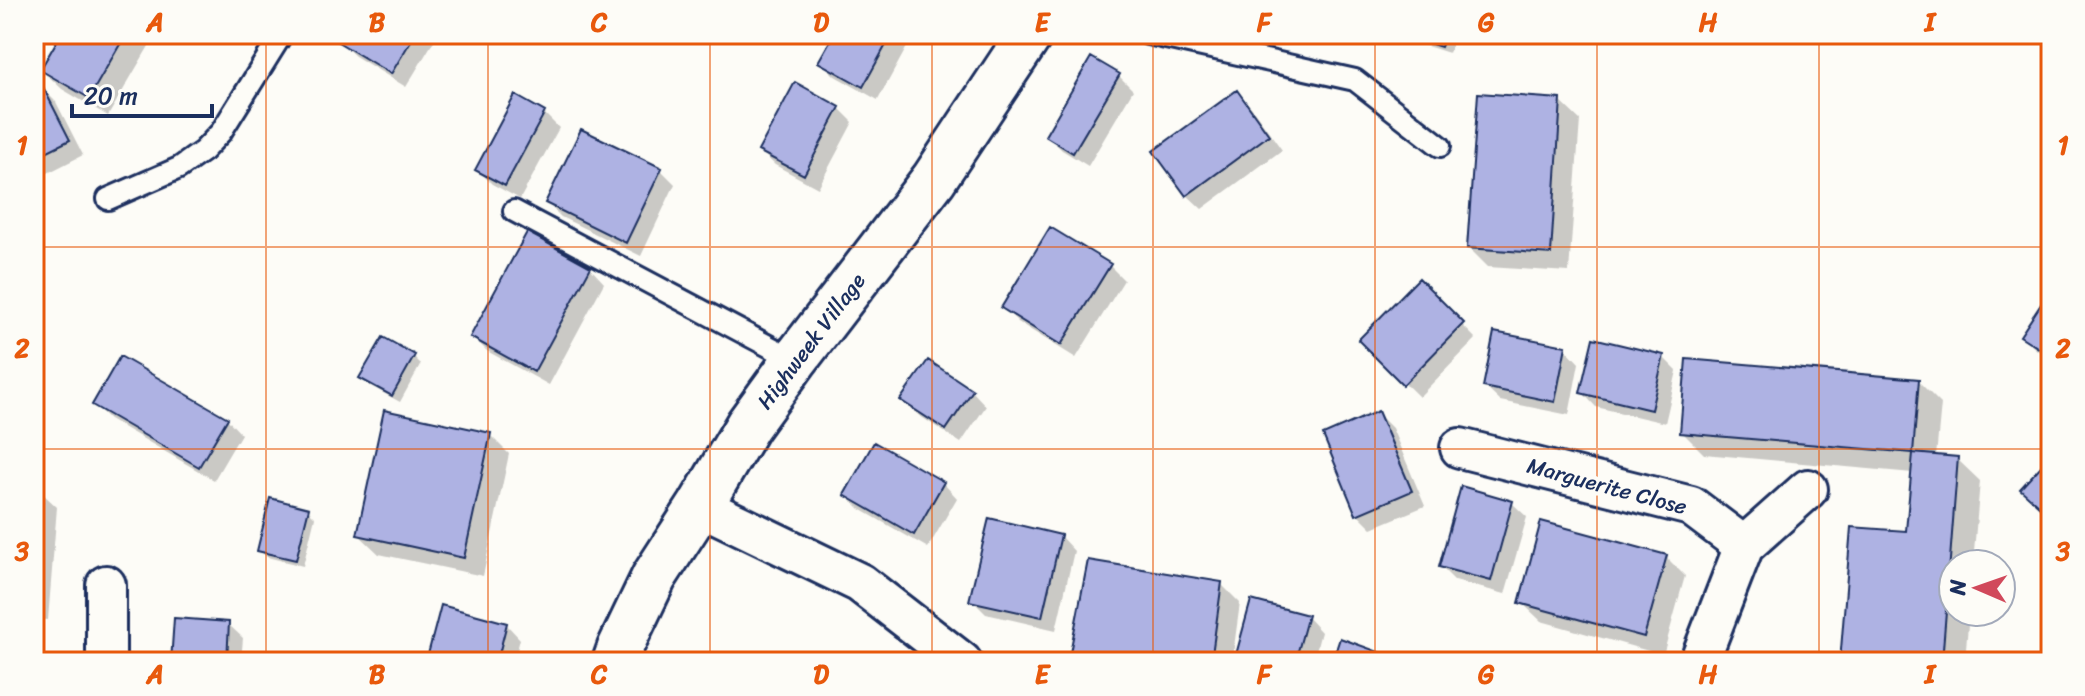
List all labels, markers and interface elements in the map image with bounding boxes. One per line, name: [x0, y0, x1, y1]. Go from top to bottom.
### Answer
text: A: [145, 0, 164, 45]
text: B: [369, 0, 386, 45]
text: C: [590, 0, 608, 45]
text: D: [813, 0, 829, 45]
text: E: [1035, 0, 1052, 45]
text: F: [1256, 0, 1273, 45]
text: G: [1478, 0, 1495, 45]
text: H: [1699, 0, 1718, 45]
text: I: [1923, 0, 1938, 45]
scale bar: [72, 68, 212, 118]
text: 20 m: [84, 75, 138, 117]
text: 1: [16, 122, 28, 168]
text: 1: [2057, 122, 2069, 168]
street label: Highweek Village: [746, 264, 876, 418]
text: 2: [13, 325, 30, 371]
text: 2: [2054, 325, 2071, 371]
street label: Marguerite Close: [1523, 446, 1691, 526]
text: 3: [14, 528, 30, 574]
text: 3: [2055, 528, 2071, 574]
north arrow: [1937, 548, 2017, 628]
text: N: [1938, 578, 1977, 597]
text: A: [145, 651, 164, 696]
text: B: [369, 651, 386, 696]
text: C: [590, 651, 608, 696]
text: D: [813, 651, 829, 696]
text: E: [1035, 651, 1052, 696]
text: F: [1256, 651, 1273, 696]
text: G: [1478, 651, 1495, 696]
text: H: [1699, 651, 1718, 696]
text: I: [1923, 651, 1938, 696]

